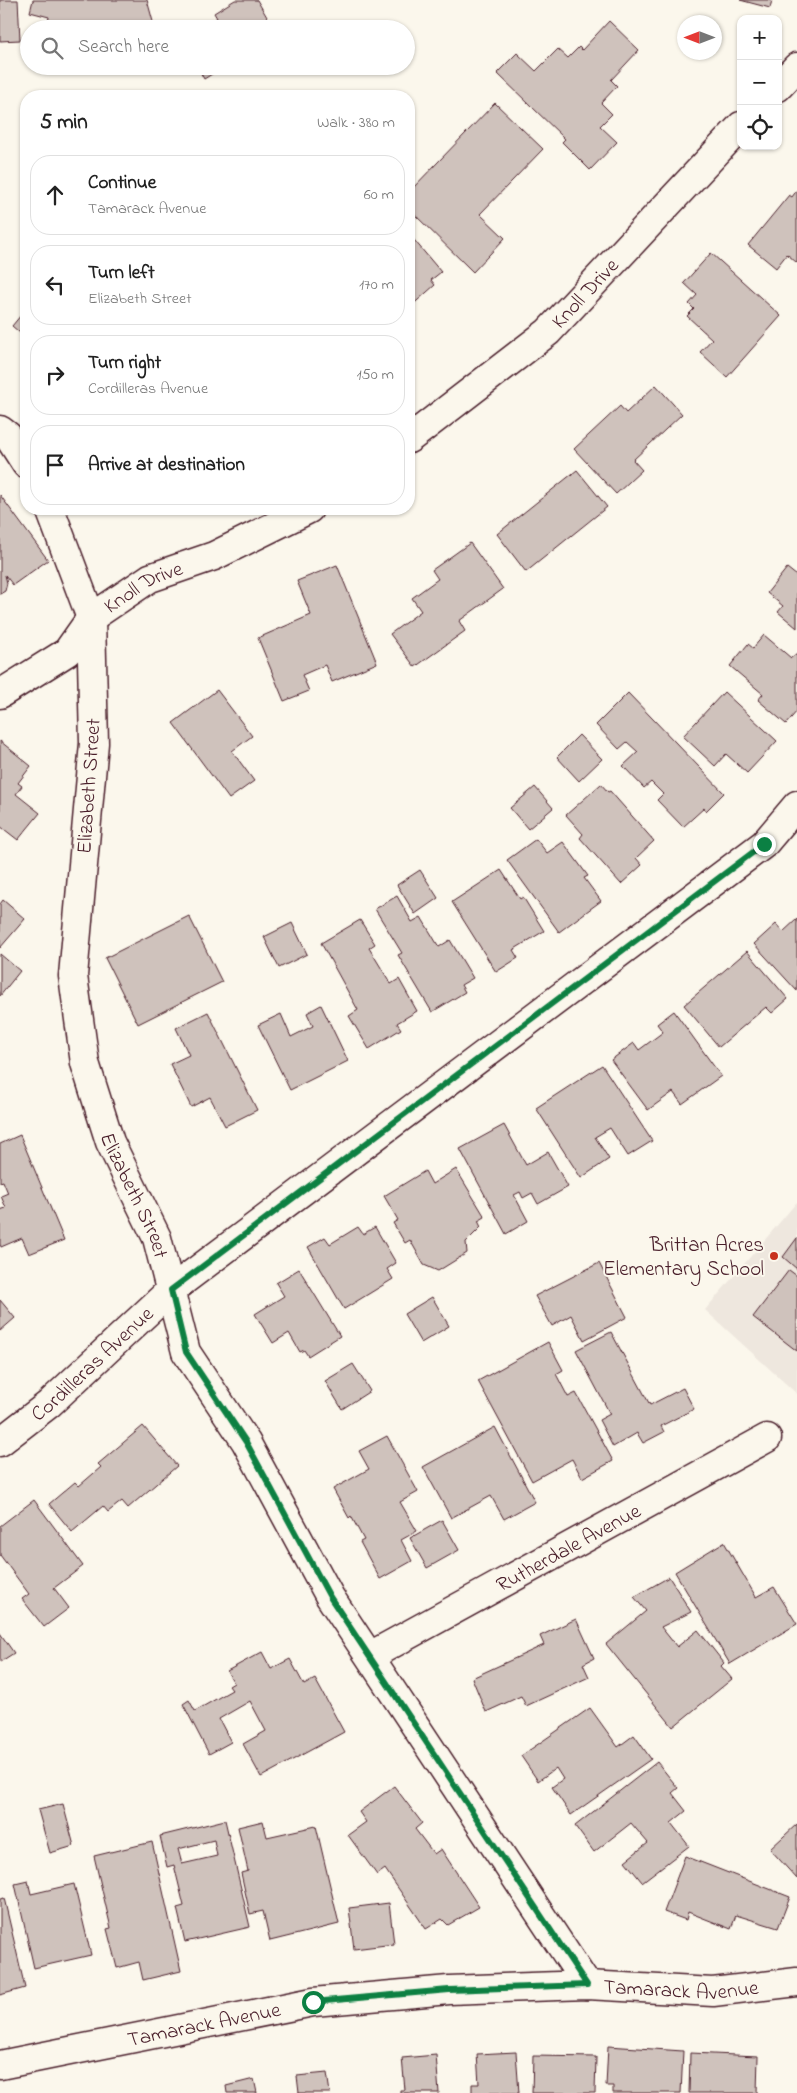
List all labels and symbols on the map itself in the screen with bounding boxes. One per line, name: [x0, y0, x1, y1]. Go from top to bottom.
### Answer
north arrow: [677, 15, 722, 60]
street label: Knoll Drive: [545, 252, 627, 336]
street label: Knoll Drive: [98, 555, 188, 622]
street label: Elizabeth Street: [70, 717, 110, 855]
route end: [753, 833, 776, 856]
street label: Elizabeth Street: [91, 1129, 175, 1262]
place label: Brittan Acres Elementary School: [603, 1231, 764, 1287]
marker: Brittan Acres Elementary School: [768, 1250, 780, 1262]
street label: Cordilleras Avenue: [25, 1300, 162, 1430]
street label: Rutherdale Avenue: [491, 1497, 647, 1601]
street label: Tamarack Avenue: [602, 1973, 761, 2009]
route start: [302, 1991, 325, 2014]
street label: Tamarack Avenue: [125, 1996, 284, 2056]

